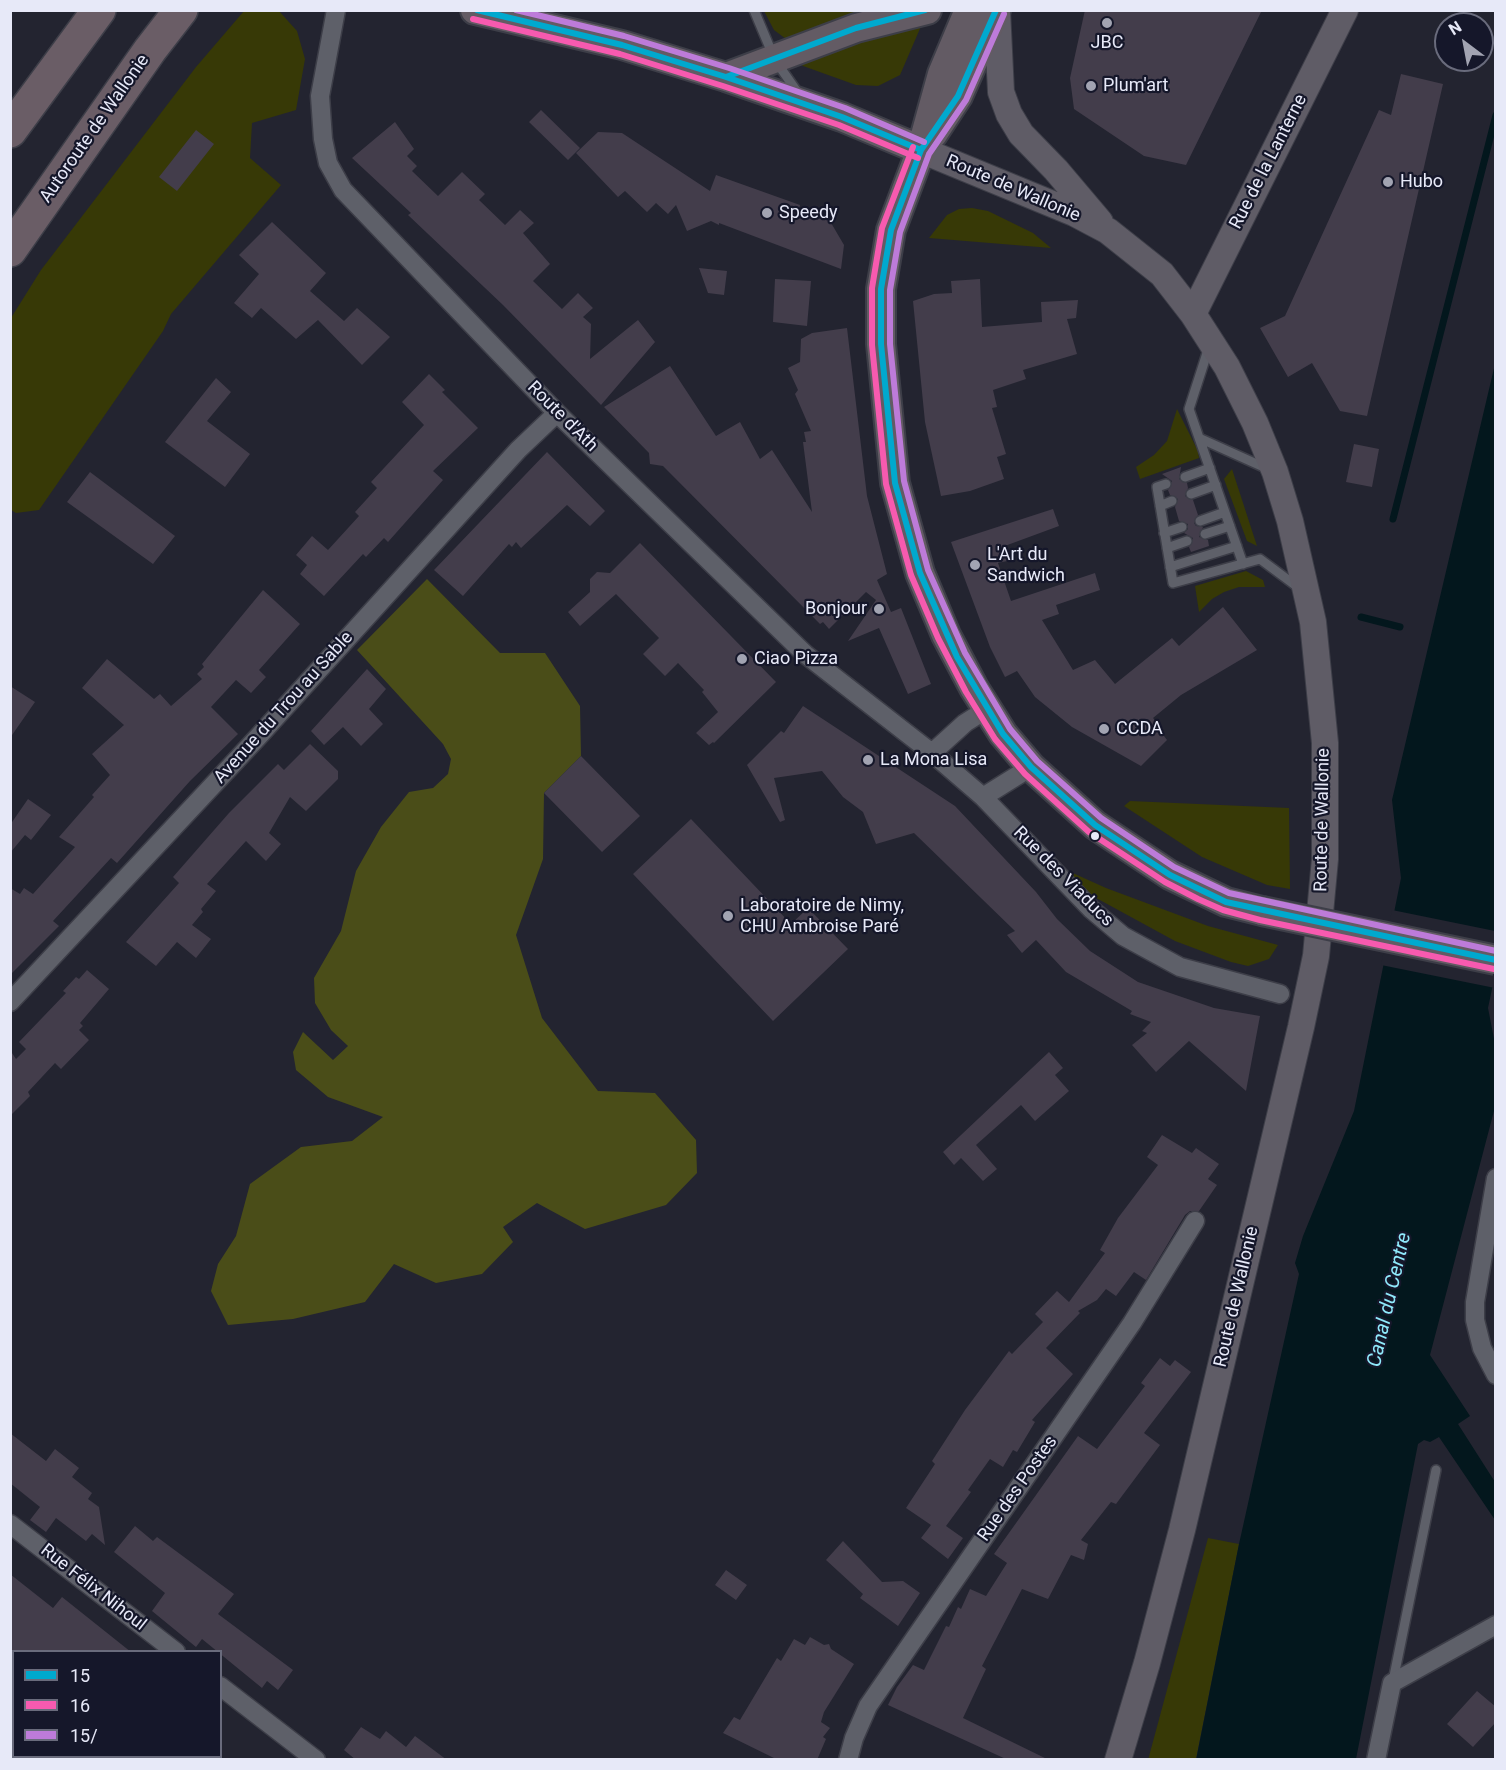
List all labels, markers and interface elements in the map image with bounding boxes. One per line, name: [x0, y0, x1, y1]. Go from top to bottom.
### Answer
north arrow: [1434, 12, 1494, 72]
marker: JBC: [1100, 16, 1114, 30]
text: N: [1445, 17, 1465, 39]
place label: JBC: [1091, 32, 1123, 54]
street label: Autoroute de Wallonie: [36, 51, 154, 207]
place label: Plum'art: [1103, 75, 1168, 97]
marker: Plum'art: [1084, 79, 1098, 93]
street label: Rue de la Lanterne: [1226, 91, 1312, 233]
street label: Route de Wallonie: [943, 151, 1083, 227]
place label: Hubo: [1400, 171, 1443, 193]
marker: Hubo: [1381, 175, 1395, 189]
place label: Speedy: [779, 202, 838, 224]
marker: Speedy: [760, 206, 774, 220]
street label: Route d'Ath: [522, 377, 602, 457]
place label: L'Art du Sandwich: [987, 544, 1065, 586]
marker: L'Art du Sandwich: [968, 558, 982, 572]
place label: Bonjour: [805, 598, 867, 620]
marker: Bonjour: [872, 602, 886, 616]
street label: Avenue du Trou au Sable: [210, 627, 358, 789]
place label: Ciao Pizza: [754, 648, 838, 670]
marker: Ciao Pizza: [735, 652, 749, 666]
place label: CCDA: [1116, 718, 1163, 740]
marker: CCDA: [1097, 722, 1111, 736]
street label: Route de Wallonie: [1311, 748, 1335, 892]
place label: La Mona Lisa: [880, 749, 987, 771]
marker: La Mona Lisa: [861, 753, 875, 767]
street label: Rue des Viaducs: [1008, 822, 1118, 932]
unlabelled marker: [1089, 830, 1101, 842]
place label: Laboratoire de Nimy, CHU Ambroise Paré: [740, 895, 904, 938]
marker: Laboratoire de Nimy, CHU Ambroise Paré: [721, 909, 735, 923]
street label: Route de Wallonie: [1210, 1225, 1264, 1369]
water label: Canal du Centre: [1363, 1230, 1417, 1370]
street label: Rue des Postes: [974, 1432, 1062, 1546]
street label: Rue Félix Nihoul: [36, 1540, 150, 1636]
legend: [12, 1650, 222, 1758]
text: 15: [70, 1665, 90, 1686]
text: 16: [70, 1695, 90, 1716]
text: 15/: [70, 1725, 98, 1746]

